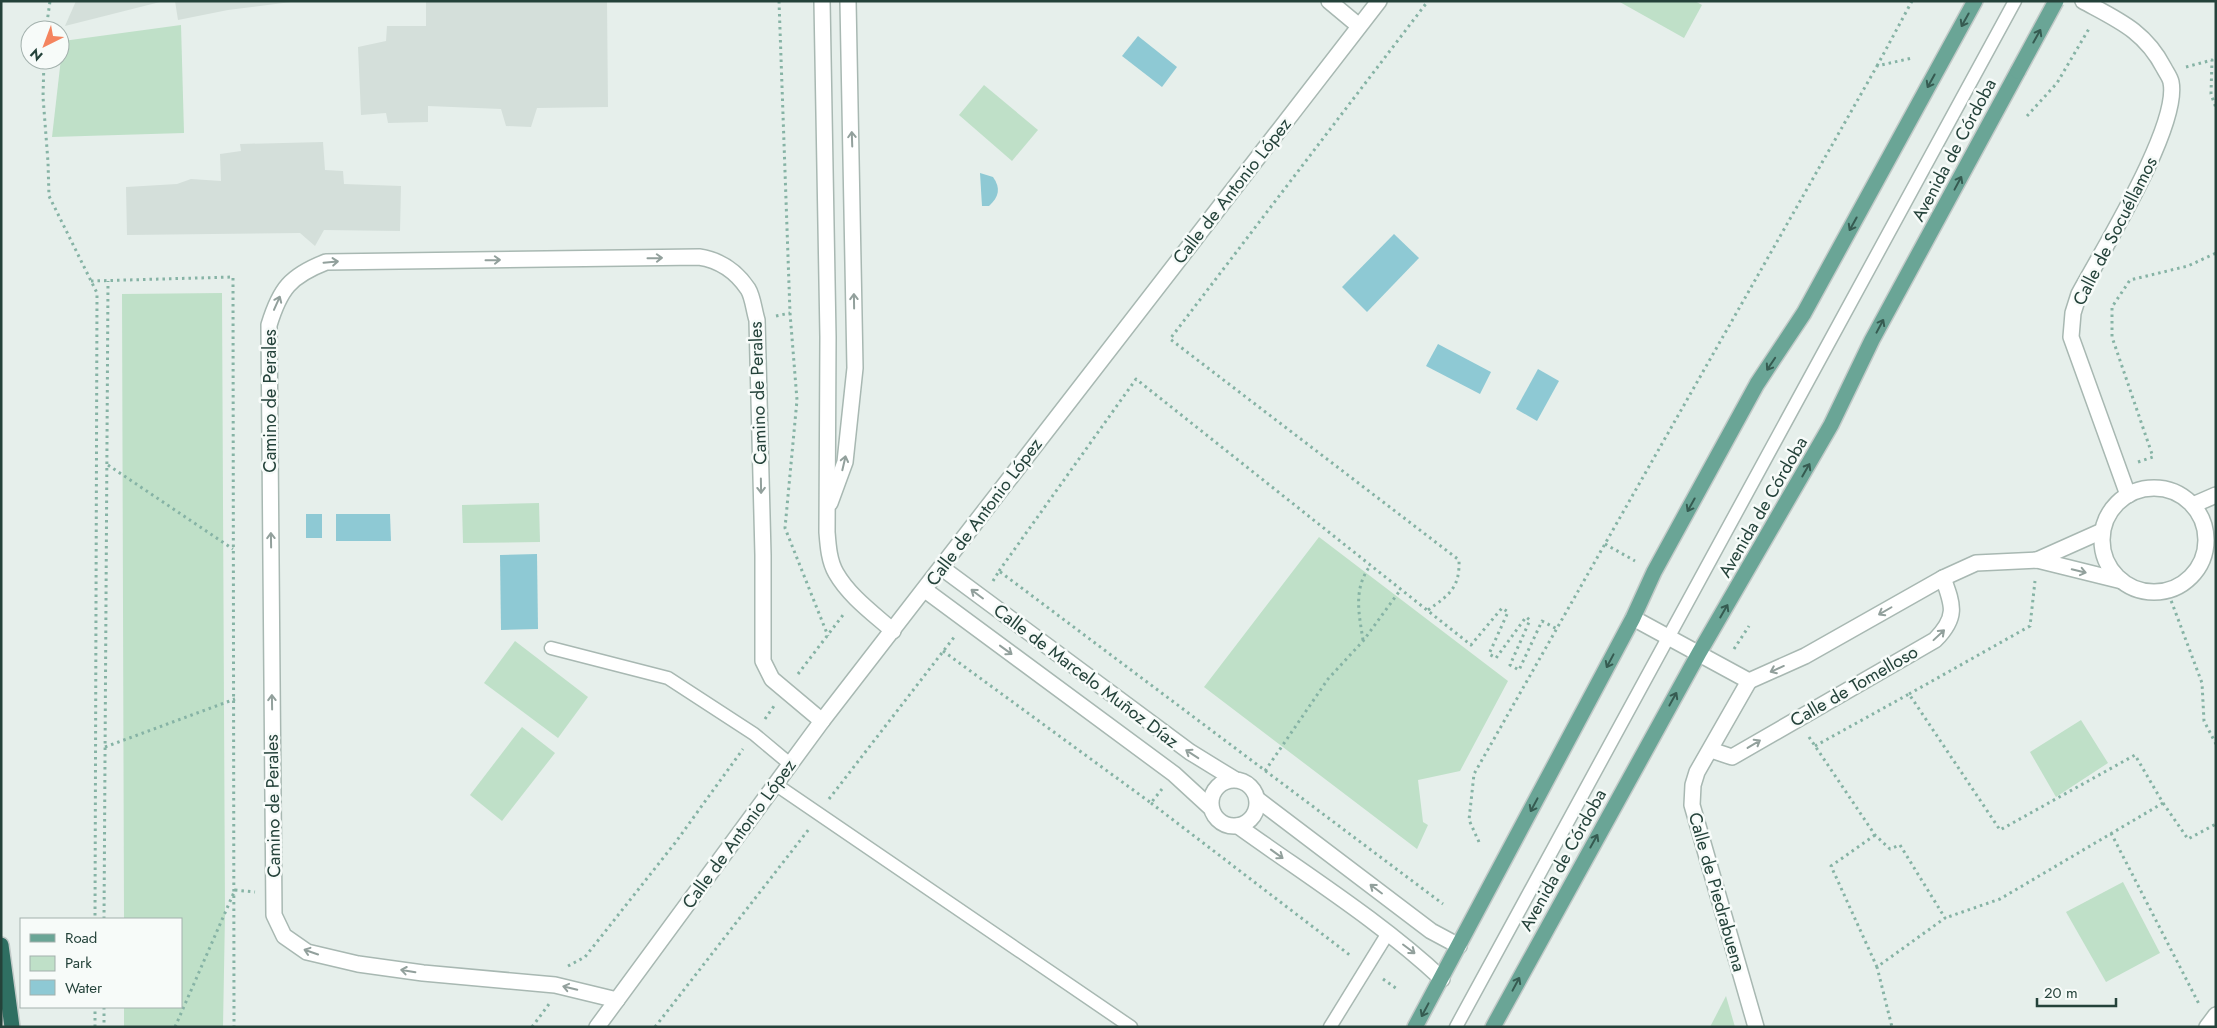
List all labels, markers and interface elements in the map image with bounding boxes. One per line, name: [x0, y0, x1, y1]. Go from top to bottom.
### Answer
one-way arrow: [1960, 12, 1969, 27]
north arrow: [20, 20, 70, 70]
one-way arrow: [2033, 29, 2042, 44]
text: N: [25, 44, 47, 66]
street label: Avenida de Córdoba: [1905, 74, 2003, 226]
one-way arrow: [1926, 74, 1936, 89]
street label: Calle de Antonio López: [1167, 112, 1298, 270]
one-way arrow: [847, 131, 857, 147]
street label: Calle de Socuéllamos: [2066, 152, 2164, 310]
one-way arrow: [1953, 176, 1963, 190]
one-way arrow: [1848, 216, 1857, 231]
one-way arrow: [647, 253, 663, 263]
one-way arrow: [484, 255, 501, 265]
one-way arrow: [322, 257, 338, 267]
one-way arrow: [849, 293, 859, 310]
one-way arrow: [272, 296, 282, 311]
one-way arrow: [1875, 318, 1885, 333]
street label: Camino de Perales: [743, 321, 773, 465]
street label: Camino de Perales: [257, 329, 283, 473]
one-way arrow: [1765, 356, 1775, 370]
street label: Calle de Antonio López: [920, 432, 1049, 591]
street label: Avenida de Córdoba: [1712, 432, 1814, 582]
one-way arrow: [840, 455, 849, 471]
one-way arrow: [1801, 463, 1811, 477]
one-way arrow: [757, 478, 766, 494]
one-way arrow: [1686, 498, 1696, 513]
one-way arrow: [266, 532, 276, 548]
one-way arrow: [2071, 567, 2087, 576]
one-way arrow: [971, 589, 984, 600]
street label: Calle de Marcelo Muñoz Díaz: [988, 598, 1185, 755]
one-way arrow: [1720, 604, 1730, 618]
one-way arrow: [1879, 606, 1893, 616]
one-way arrow: [1933, 629, 1946, 641]
street label: Calle de Tomelloso: [1785, 639, 1923, 733]
one-way arrow: [999, 645, 1012, 656]
one-way arrow: [1605, 653, 1614, 668]
one-way arrow: [1770, 664, 1785, 674]
one-way arrow: [1669, 693, 1679, 707]
one-way arrow: [267, 694, 277, 710]
street label: Camino de Perales: [259, 734, 287, 878]
one-way arrow: [1747, 738, 1761, 748]
one-way arrow: [1185, 748, 1199, 759]
street label: Calle de Antonio López: [676, 753, 803, 914]
street label: Avenida de Córdoba: [1513, 784, 1613, 936]
one-way arrow: [1529, 797, 1539, 812]
street label: Calle de Piedrabuena: [1682, 809, 1752, 975]
one-way arrow: [1590, 835, 1600, 849]
one-way arrow: [1270, 849, 1284, 859]
one-way arrow: [1370, 884, 1383, 895]
legend: [20, 918, 182, 1008]
text: Road: [65, 927, 97, 949]
one-way arrow: [1402, 944, 1415, 955]
one-way arrow: [303, 946, 319, 956]
text: Park: [65, 952, 92, 974]
one-way arrow: [401, 966, 417, 976]
one-way arrow: [1511, 976, 1521, 991]
scale bar: [2037, 976, 2116, 1008]
text: Water: [65, 977, 103, 999]
text: 20 m: [2044, 982, 2078, 1004]
one-way arrow: [562, 983, 578, 992]
one-way arrow: [1419, 1002, 1429, 1016]

